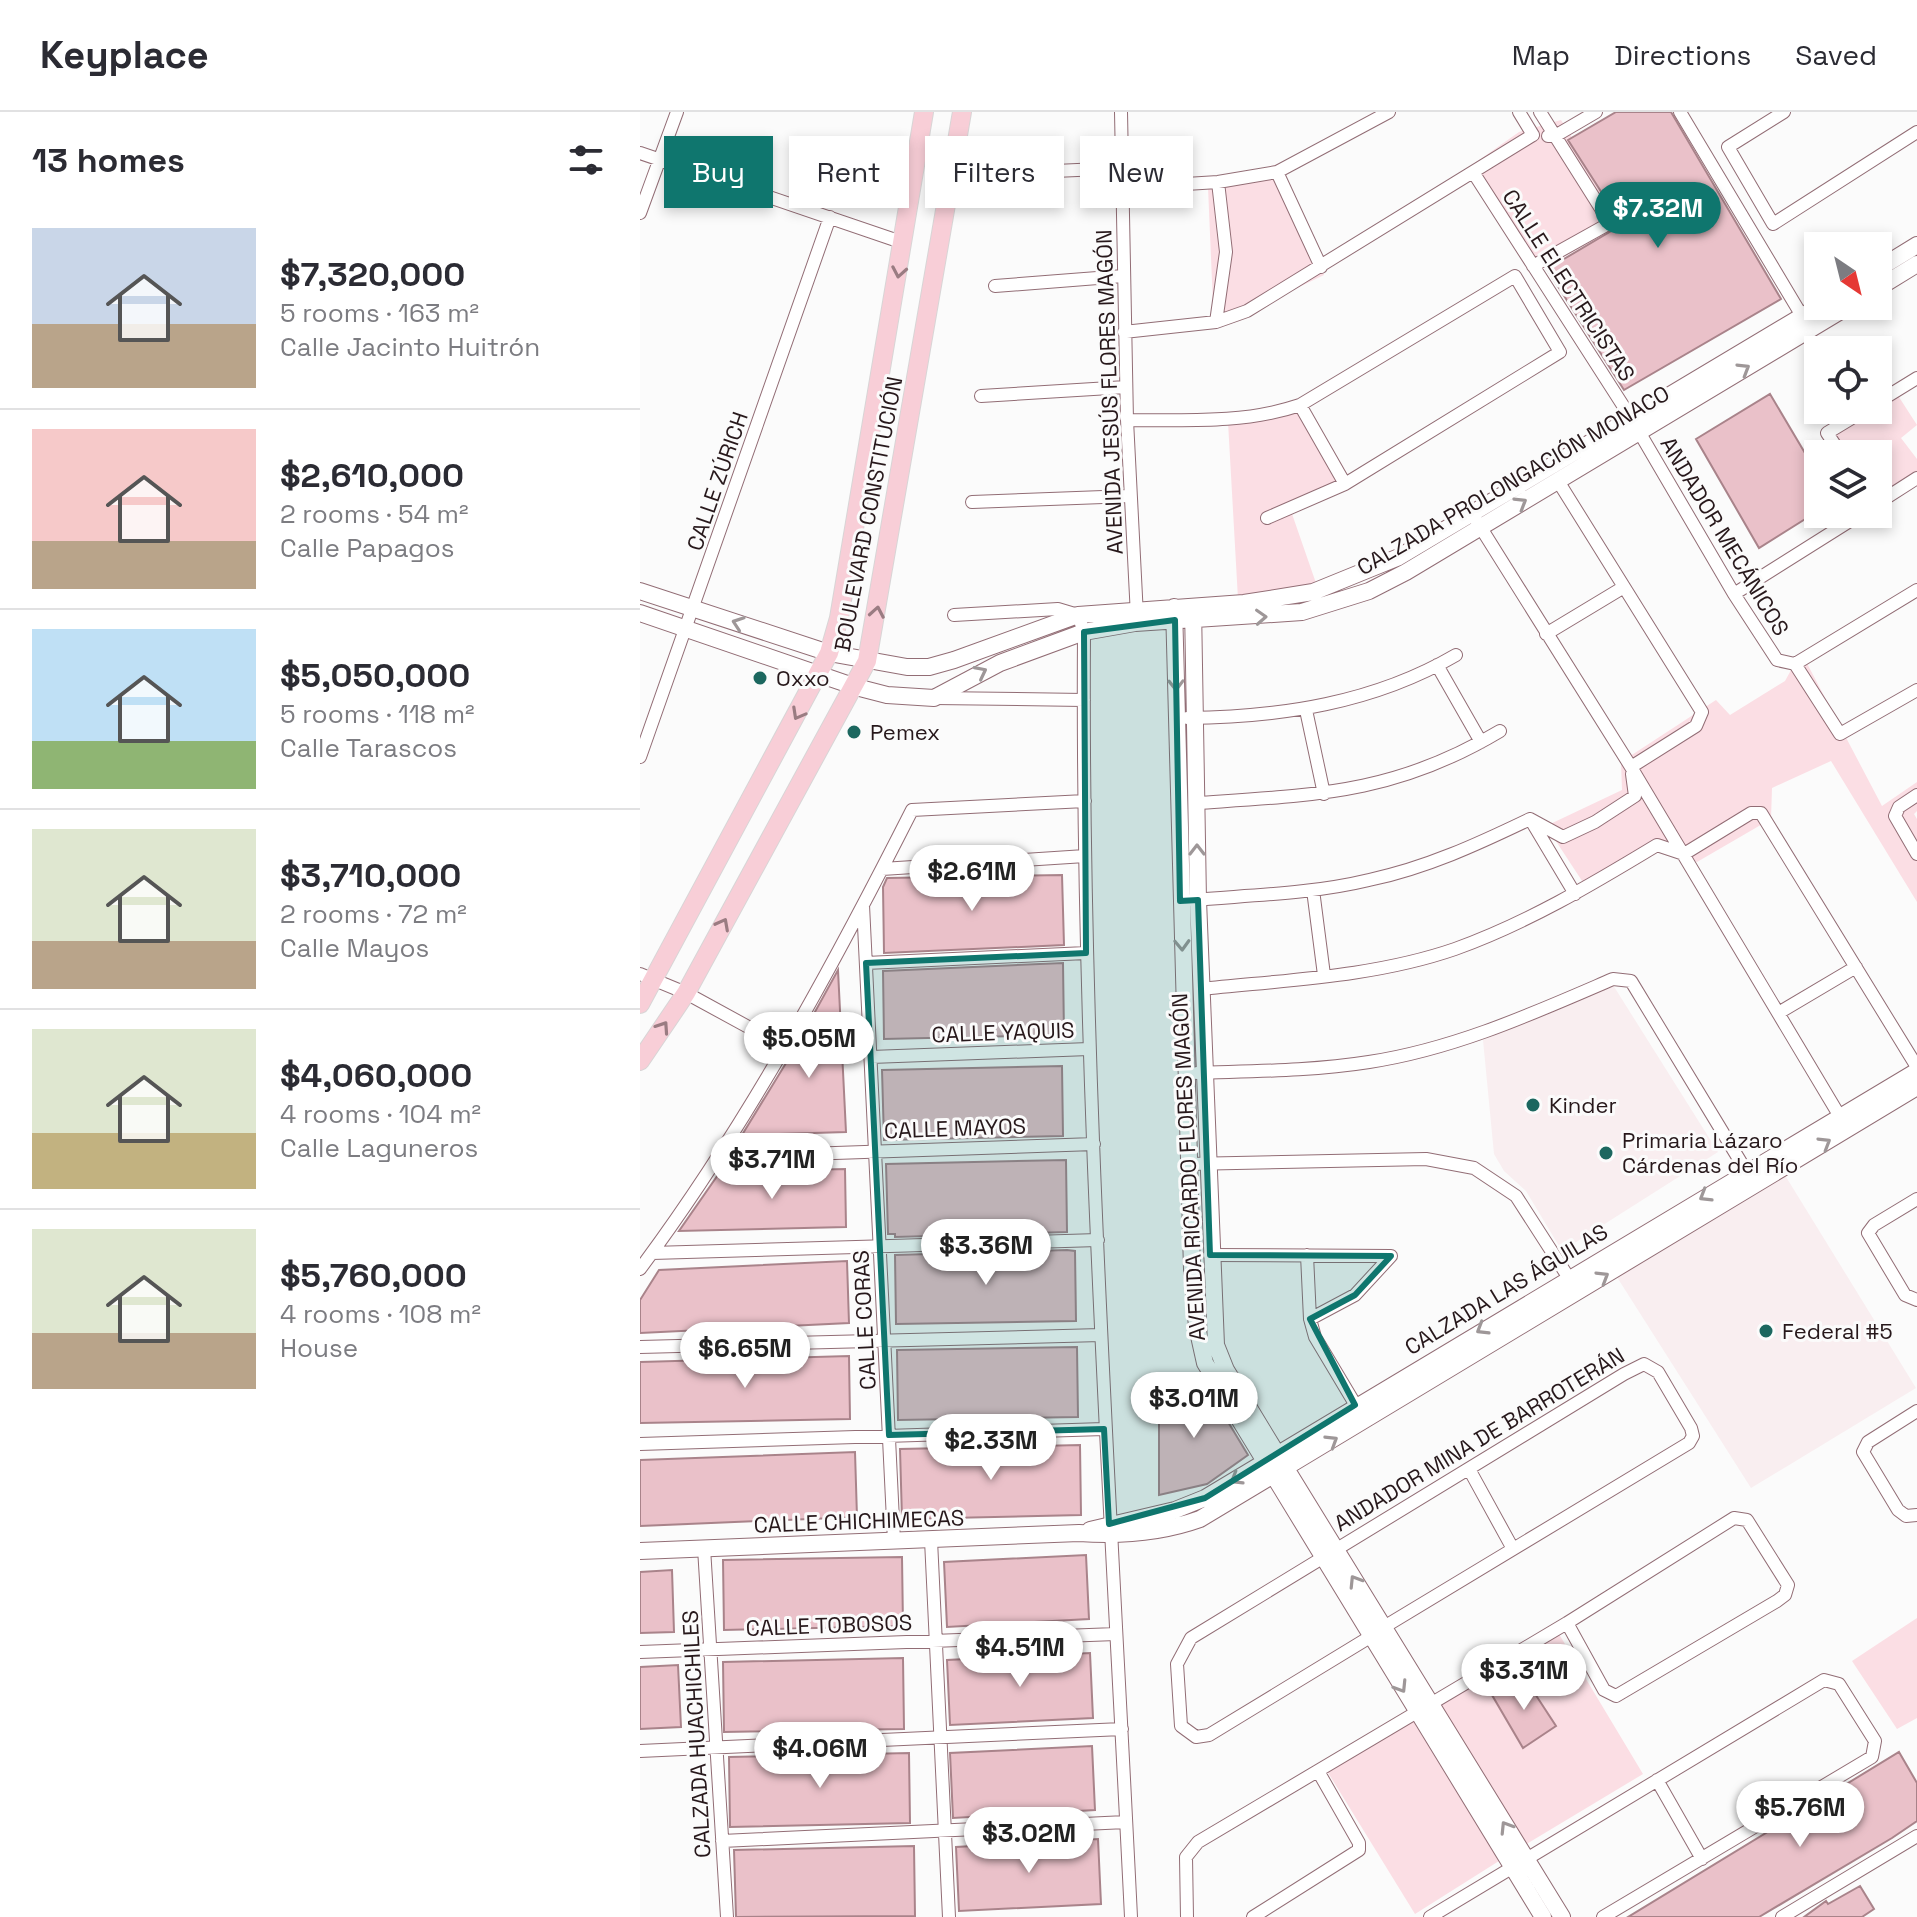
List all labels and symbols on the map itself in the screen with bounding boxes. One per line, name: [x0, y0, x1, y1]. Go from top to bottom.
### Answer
pin: $7.32M: [1593, 182, 1723, 250]
street label: CALLE ELECTRICISTAS: [1496, 184, 1642, 386]
street label: AVENIDA JESÚS FLORES MAGÓN: [1089, 229, 1129, 555]
north arrow: [1804, 232, 1892, 320]
one-way arrow: [891, 265, 908, 279]
one-way arrow: [1735, 364, 1750, 379]
street label: BOULEVARD CONSTITUCIÓN: [828, 374, 908, 654]
street label: CALZADA PROLONGACIÓN MONACO: [1352, 379, 1674, 581]
street label: CALLE ZÚRICH: [680, 408, 754, 554]
street label: ANDADOR MECÁNICOS: [1655, 431, 1795, 641]
one-way arrow: [1512, 498, 1527, 513]
one-way arrow: [868, 606, 885, 619]
one-way arrow: [1255, 609, 1268, 626]
one-way arrow: [732, 617, 746, 633]
place label: Oxxo: [776, 664, 830, 692]
one-way arrow: [973, 666, 988, 682]
marker: Oxxo: [751, 669, 769, 687]
one-way arrow: [1167, 679, 1184, 692]
one-way arrow: [792, 705, 808, 720]
place label: Pemex: [870, 718, 940, 746]
marker: Pemex: [845, 723, 863, 741]
one-way arrow: [1188, 843, 1206, 856]
pin: $2.61M: [907, 845, 1037, 913]
one-way arrow: [713, 919, 729, 933]
one-way arrow: [1173, 939, 1190, 952]
street label: AVENIDA RICARDO FLORES MAGÓN: [1165, 992, 1211, 1342]
pin: $5.05M: [744, 1012, 874, 1080]
street label: CALLE YAQUIS: [931, 1016, 1075, 1048]
one-way arrow: [653, 1021, 668, 1036]
place label: Kinder: [1549, 1091, 1617, 1119]
marker: Kinder: [1524, 1096, 1542, 1114]
street label: CALLE MAYOS: [883, 1112, 1027, 1144]
place label: Primaria Lázaro Cárdenas del Río: [1622, 1126, 1798, 1179]
pin: $3.71M: [707, 1133, 837, 1201]
one-way arrow: [1816, 1137, 1831, 1153]
marker: Primaria Lázaro Cárdenas del Río: [1597, 1144, 1615, 1162]
one-way arrow: [1699, 1186, 1714, 1202]
street label: CALZADA LAS ÁGUILAS: [1399, 1217, 1613, 1361]
pin: $3.36M: [921, 1219, 1051, 1287]
street label: CALLE CORAS: [846, 1249, 882, 1391]
one-way arrow: [1594, 1271, 1609, 1287]
place label: Federal #5: [1782, 1317, 1893, 1345]
one-way arrow: [1476, 1320, 1491, 1335]
pin: $6.65M: [680, 1322, 810, 1390]
marker: Federal #5: [1757, 1322, 1775, 1340]
street label: ANDADOR MINA DE BARROTERÁN: [1329, 1341, 1629, 1537]
pin: $3.01M: [1129, 1372, 1259, 1440]
pin: $2.33M: [926, 1414, 1056, 1482]
one-way arrow: [1323, 1435, 1338, 1450]
one-way arrow: [1230, 1469, 1245, 1485]
street label: CALLE CHICHIMECAS: [753, 1503, 965, 1539]
one-way arrow: [1350, 1575, 1365, 1590]
street label: CALLE TOBOSOS: [745, 1608, 913, 1642]
street label: CALZADA HUACHICHILES: [676, 1609, 716, 1859]
pin: $4.51M: [955, 1621, 1085, 1689]
pin: $3.31M: [1459, 1644, 1589, 1712]
one-way arrow: [1392, 1678, 1407, 1693]
pin: $4.06M: [755, 1722, 885, 1790]
pin: $5.76M: [1735, 1781, 1865, 1849]
pin: $3.02M: [964, 1807, 1094, 1875]
one-way arrow: [1501, 1821, 1516, 1836]

